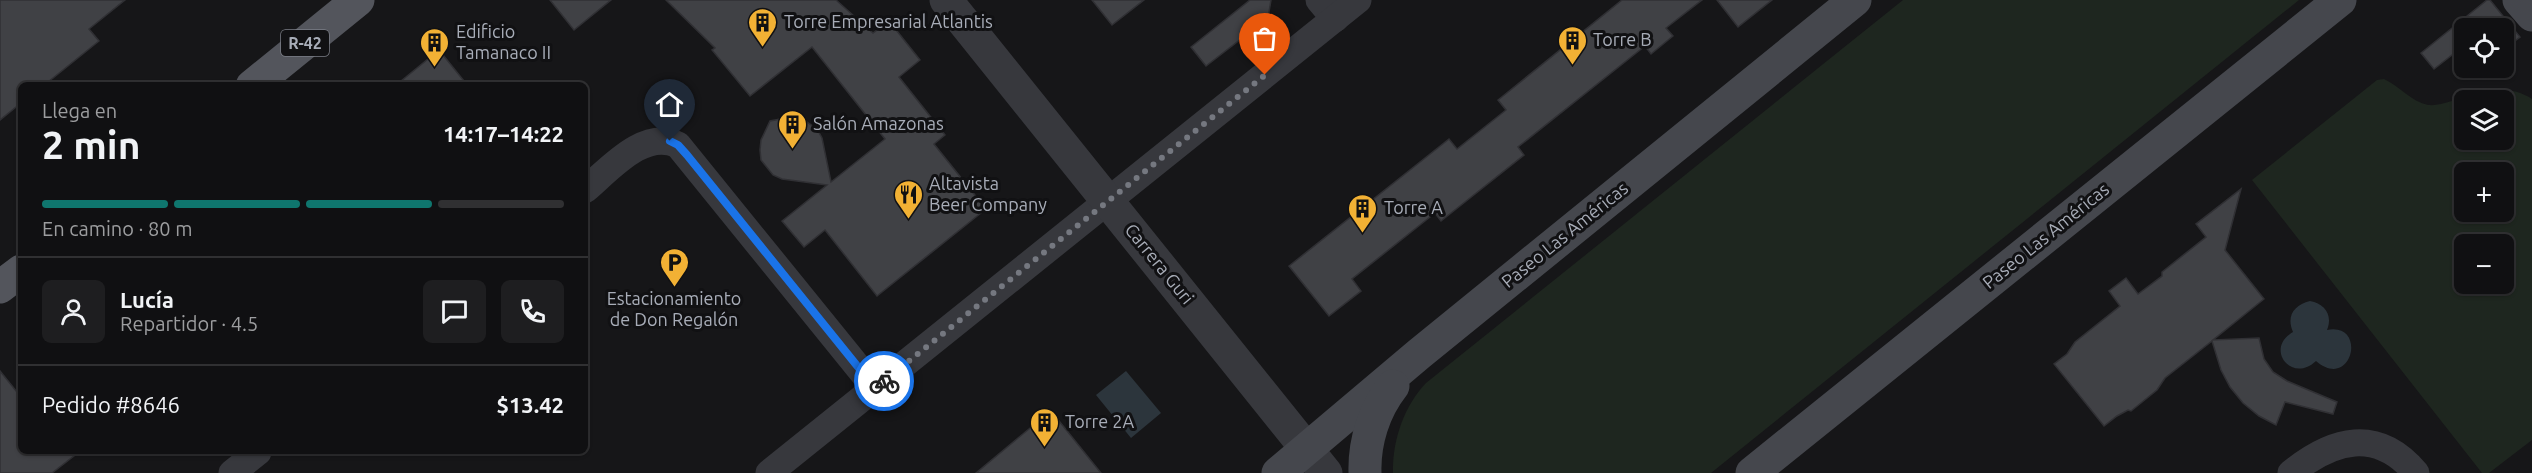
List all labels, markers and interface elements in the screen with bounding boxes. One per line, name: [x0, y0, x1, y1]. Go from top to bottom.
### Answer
building icon: Torre Empresarial Atlantis: [747, 6, 779, 48]
place label: Torre Empresarial Atlantis: [784, 11, 993, 31]
pin: [1239, 13, 1290, 75]
map controls: [2454, 18, 2514, 294]
button: locate: [2454, 18, 2514, 78]
place label: Edificio Tamanaco II: [456, 21, 551, 62]
icon: bag: [1248, 22, 1281, 55]
building icon: Torre B: [1556, 24, 1588, 66]
building icon: Edificio Tamanaco II: [419, 26, 451, 68]
place label: Torre B: [1593, 29, 1652, 49]
road number: R-42: [281, 30, 329, 56]
pin: [644, 79, 695, 141]
icon: home: [653, 88, 686, 121]
button: layers: [2454, 90, 2514, 150]
text: Llega en: [42, 99, 117, 122]
building icon: Salón Amazonas: [776, 108, 808, 150]
place label: Salón Amazonas: [813, 113, 944, 133]
text: 14:17–14:22: [443, 121, 564, 146]
text: 2 min: [42, 123, 141, 166]
button: +: [2454, 162, 2514, 222]
place label: Altavista Beer Company: [929, 173, 1047, 214]
street label: Paseo Las Américas: [1497, 177, 1632, 291]
restaurant icon: Altavista Beer Company: [892, 178, 924, 220]
street label: Paseo Las Américas: [1978, 178, 2113, 292]
building icon: Torre A: [1347, 192, 1379, 234]
place label: Torre A: [1384, 197, 1443, 217]
text: En camino · 80 m: [42, 217, 192, 240]
street label: Carrera Guri: [1121, 219, 1198, 308]
button: −: [2454, 234, 2514, 294]
parking icon: Estacionamiento de Don Regalón: [658, 246, 690, 288]
button: person: [42, 280, 105, 343]
button: chat: [423, 280, 486, 343]
button: phone: [501, 280, 564, 343]
text: Lucía: [120, 287, 174, 312]
place label: Estacionamiento de Don Regalón: [607, 288, 741, 329]
text: Repartidor · 4.5: [120, 312, 258, 335]
courier: [854, 351, 914, 411]
icon: bike: [868, 365, 901, 398]
text: Pedido #8646: [42, 392, 180, 417]
text: $13.42: [497, 392, 564, 417]
building icon: Torre 2A: [1028, 406, 1060, 448]
place label: Torre 2A: [1065, 411, 1135, 431]

